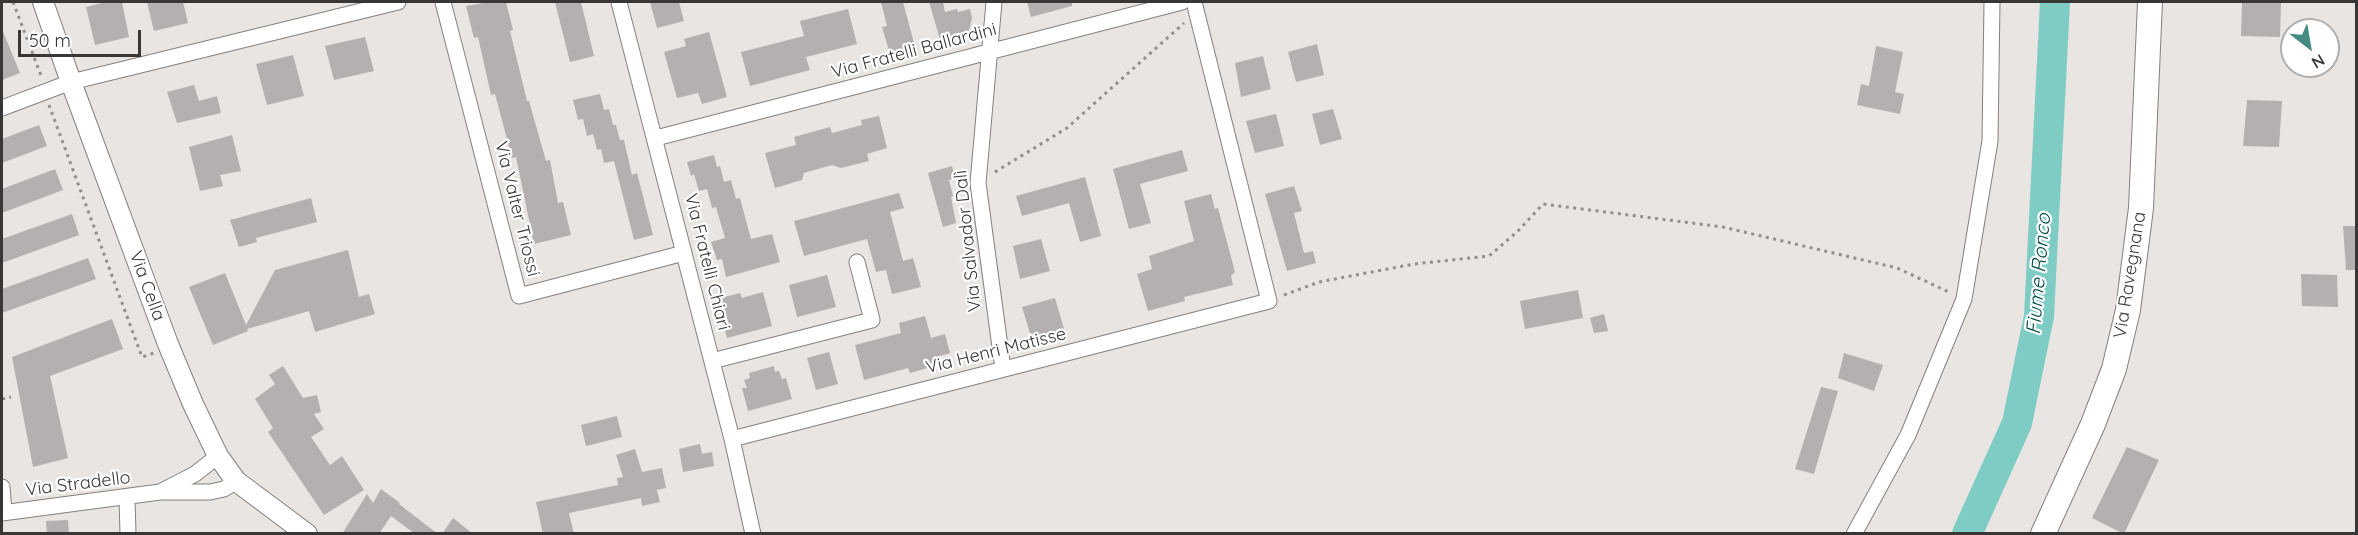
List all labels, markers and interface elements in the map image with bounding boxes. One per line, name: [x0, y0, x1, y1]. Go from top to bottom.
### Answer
scale bar: [21, 18, 144, 56]
north arrow: [2280, 18, 2340, 78]
street label: Via Fratelli Ballardini: [829, 19, 999, 83]
text: 50 m: [29, 29, 71, 52]
text: N: [2308, 50, 2328, 73]
street label: Via Valter Triossi: [490, 139, 544, 279]
street label: Via Salvador Dalì: [950, 169, 986, 313]
street label: Via Fratelli Chiari: [680, 191, 734, 333]
street label: Via Ravegnana: [2109, 210, 2151, 340]
water label: Fiume Ronco: [2022, 213, 2056, 335]
street label: Via Cella: [124, 248, 170, 324]
street label: Via Henri Matisse: [924, 323, 1068, 379]
street label: Via Stradello: [24, 467, 132, 501]

